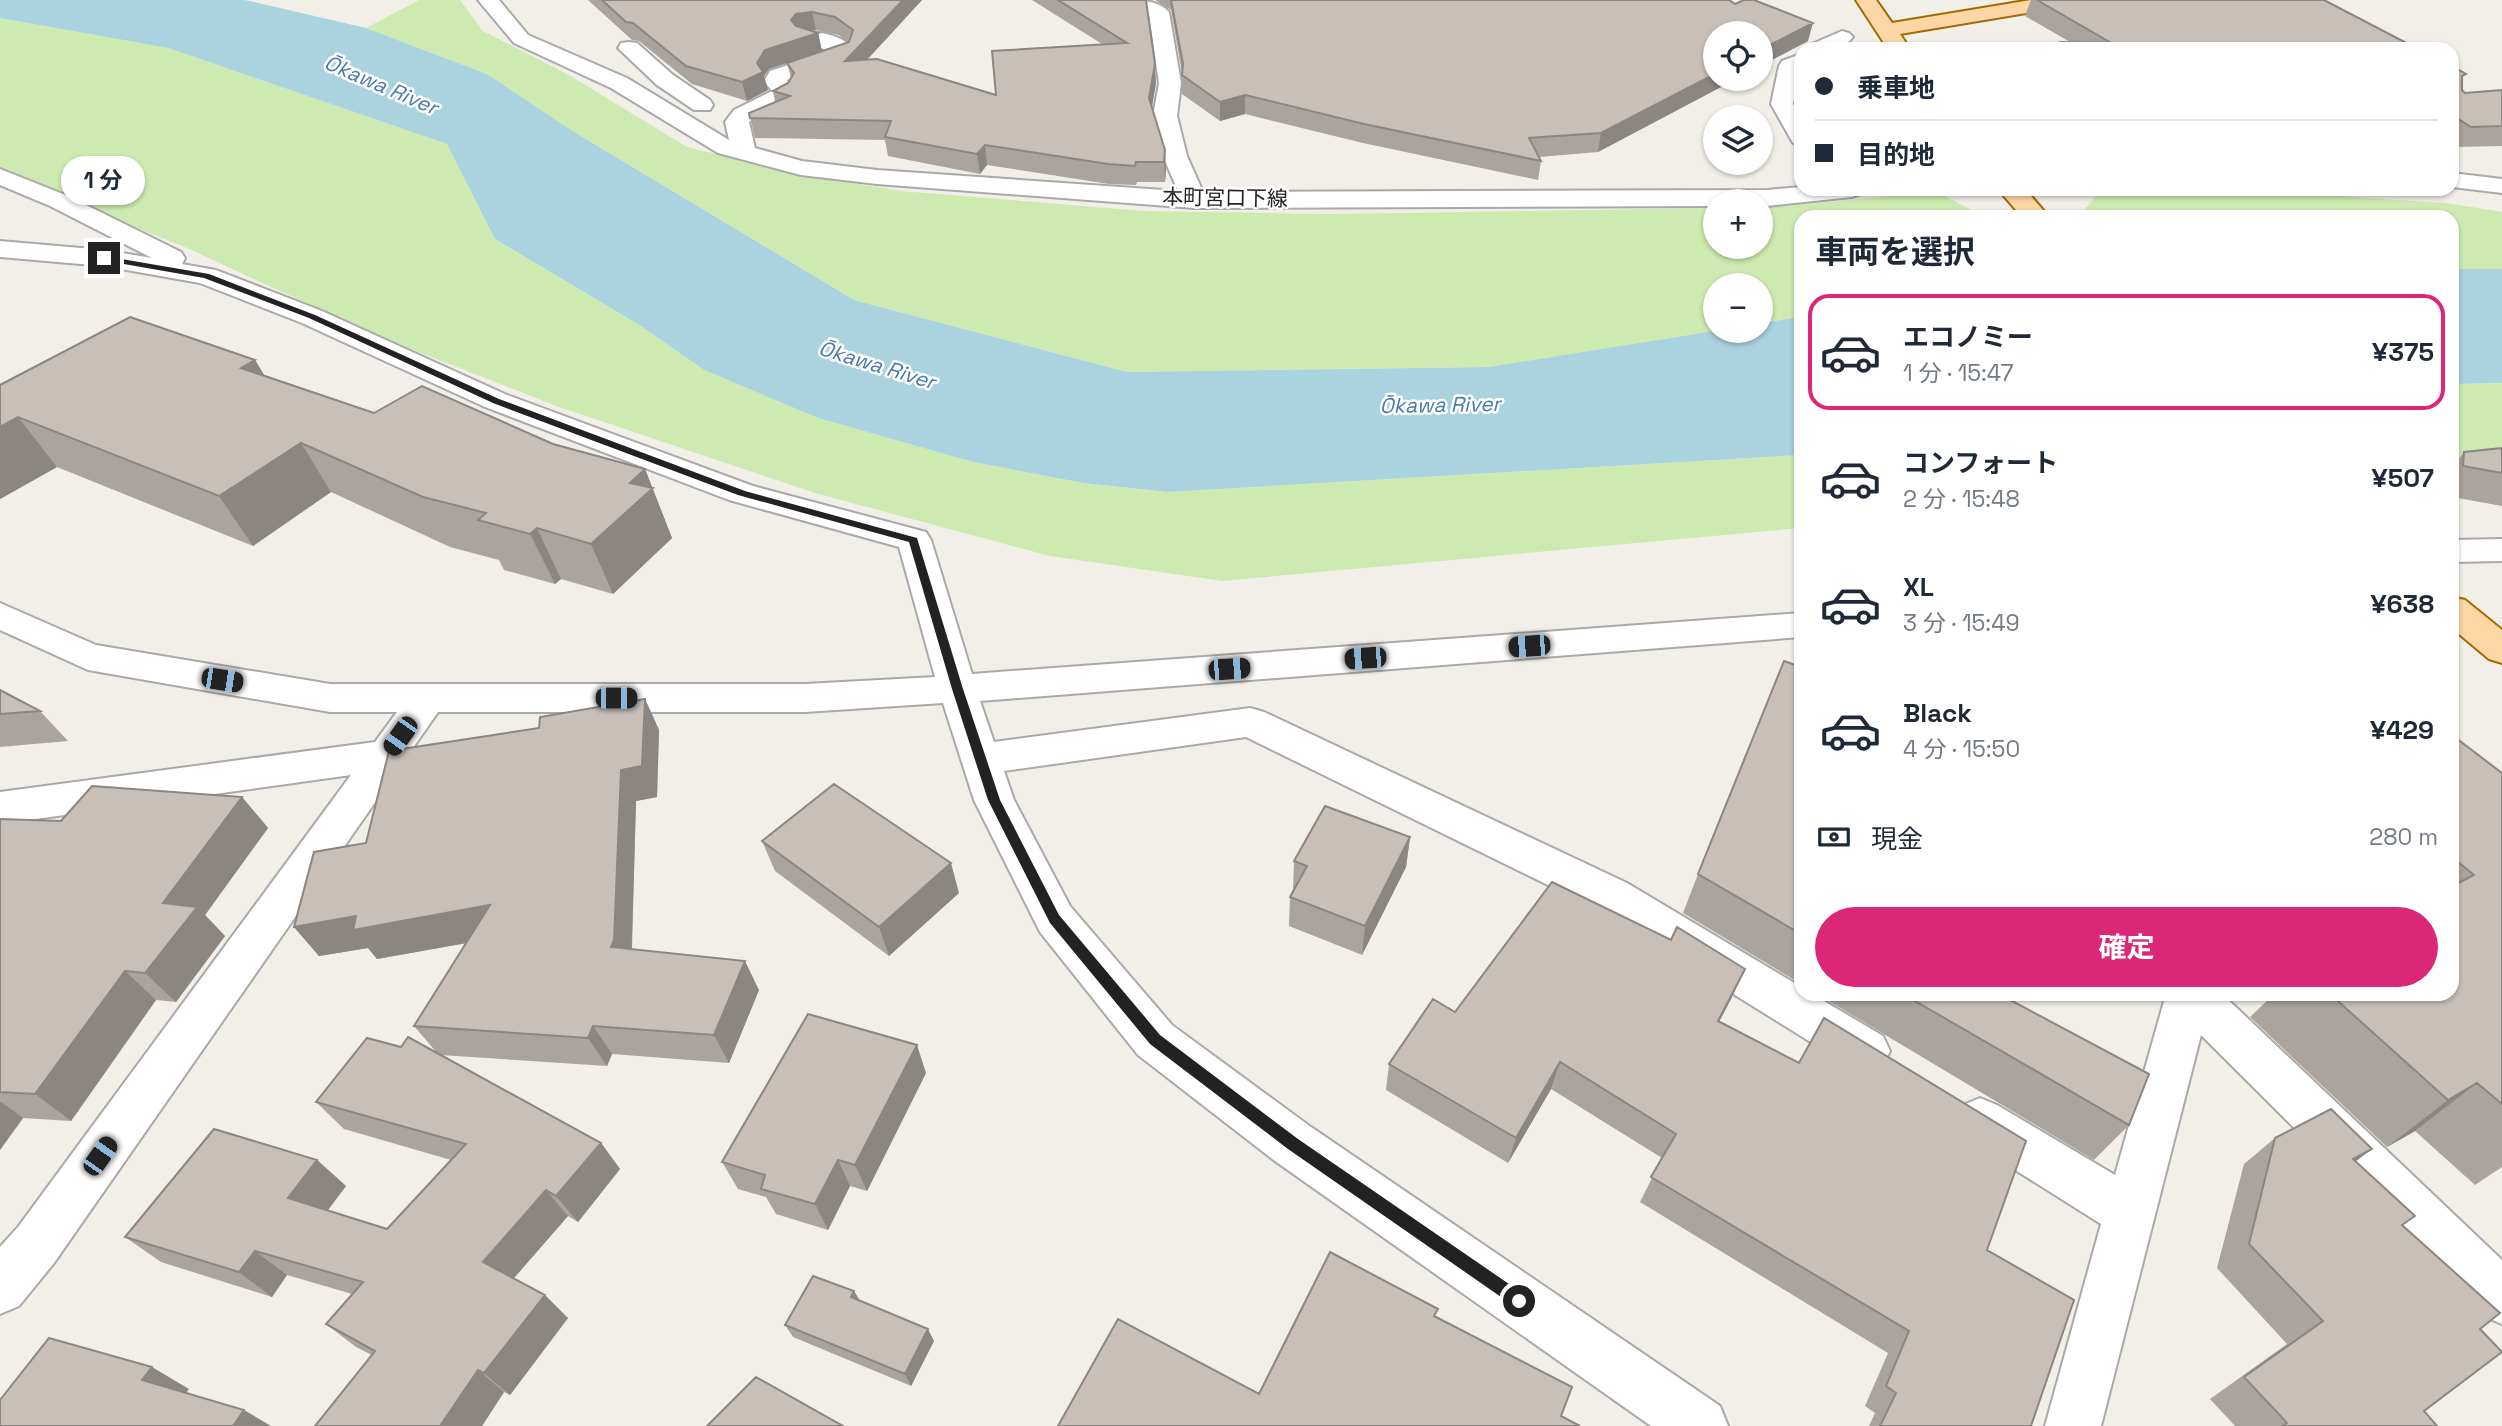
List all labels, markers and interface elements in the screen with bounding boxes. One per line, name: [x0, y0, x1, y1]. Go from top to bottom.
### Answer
map controls: [1703, 21, 1773, 343]
button: locate: [1703, 21, 1773, 91]
water label: Ōkawa River: [320, 49, 444, 121]
text: 乗車地: [1857, 71, 1935, 105]
button: layers: [1703, 105, 1773, 175]
text: 目的地: [1857, 138, 1935, 172]
callout: 1 分: [62, 156, 146, 205]
text: 1 分: [83, 165, 123, 195]
street label: 本町宮口下線: [1162, 183, 1288, 212]
button: +: [1703, 189, 1773, 259]
text: 車両を選択: [1815, 232, 1975, 272]
route end: [88, 242, 120, 274]
button: −: [1703, 273, 1773, 343]
text: エコノミー: [1903, 320, 2033, 354]
icon: car: [1819, 321, 1882, 384]
water label: Ōkawa River: [815, 334, 941, 396]
text: ¥375: [2372, 335, 2434, 369]
text: 1 分 · 15:47: [1903, 358, 2013, 388]
water label: Ōkawa River: [1379, 390, 1503, 419]
text: コンフォート: [1903, 446, 2058, 480]
icon: car: [1819, 447, 1882, 510]
text: ¥507: [2372, 461, 2434, 495]
text: 2 分 · 15:48: [1903, 484, 2020, 514]
text: XL: [1903, 570, 1934, 604]
icon: car: [1819, 573, 1882, 636]
text: ¥638: [2370, 587, 2434, 621]
text: 3 分 · 15:49: [1903, 608, 2020, 638]
car: [1508, 634, 1551, 658]
car: [1344, 646, 1387, 670]
car: [1208, 657, 1251, 681]
car: [200, 666, 245, 694]
car: [596, 688, 638, 709]
text: Black: [1903, 696, 1972, 730]
icon: car: [1819, 699, 1882, 762]
car: [380, 713, 421, 759]
text: ¥429: [2370, 713, 2434, 747]
text: 4 分 · 15:50: [1903, 734, 2020, 764]
icon: cash: [1815, 818, 1853, 856]
text: 現金: [1871, 822, 1923, 856]
text: 280 m: [2369, 822, 2438, 852]
button: 確定: [1815, 907, 2438, 987]
car: [80, 1133, 121, 1179]
route start: [1503, 1285, 1535, 1317]

